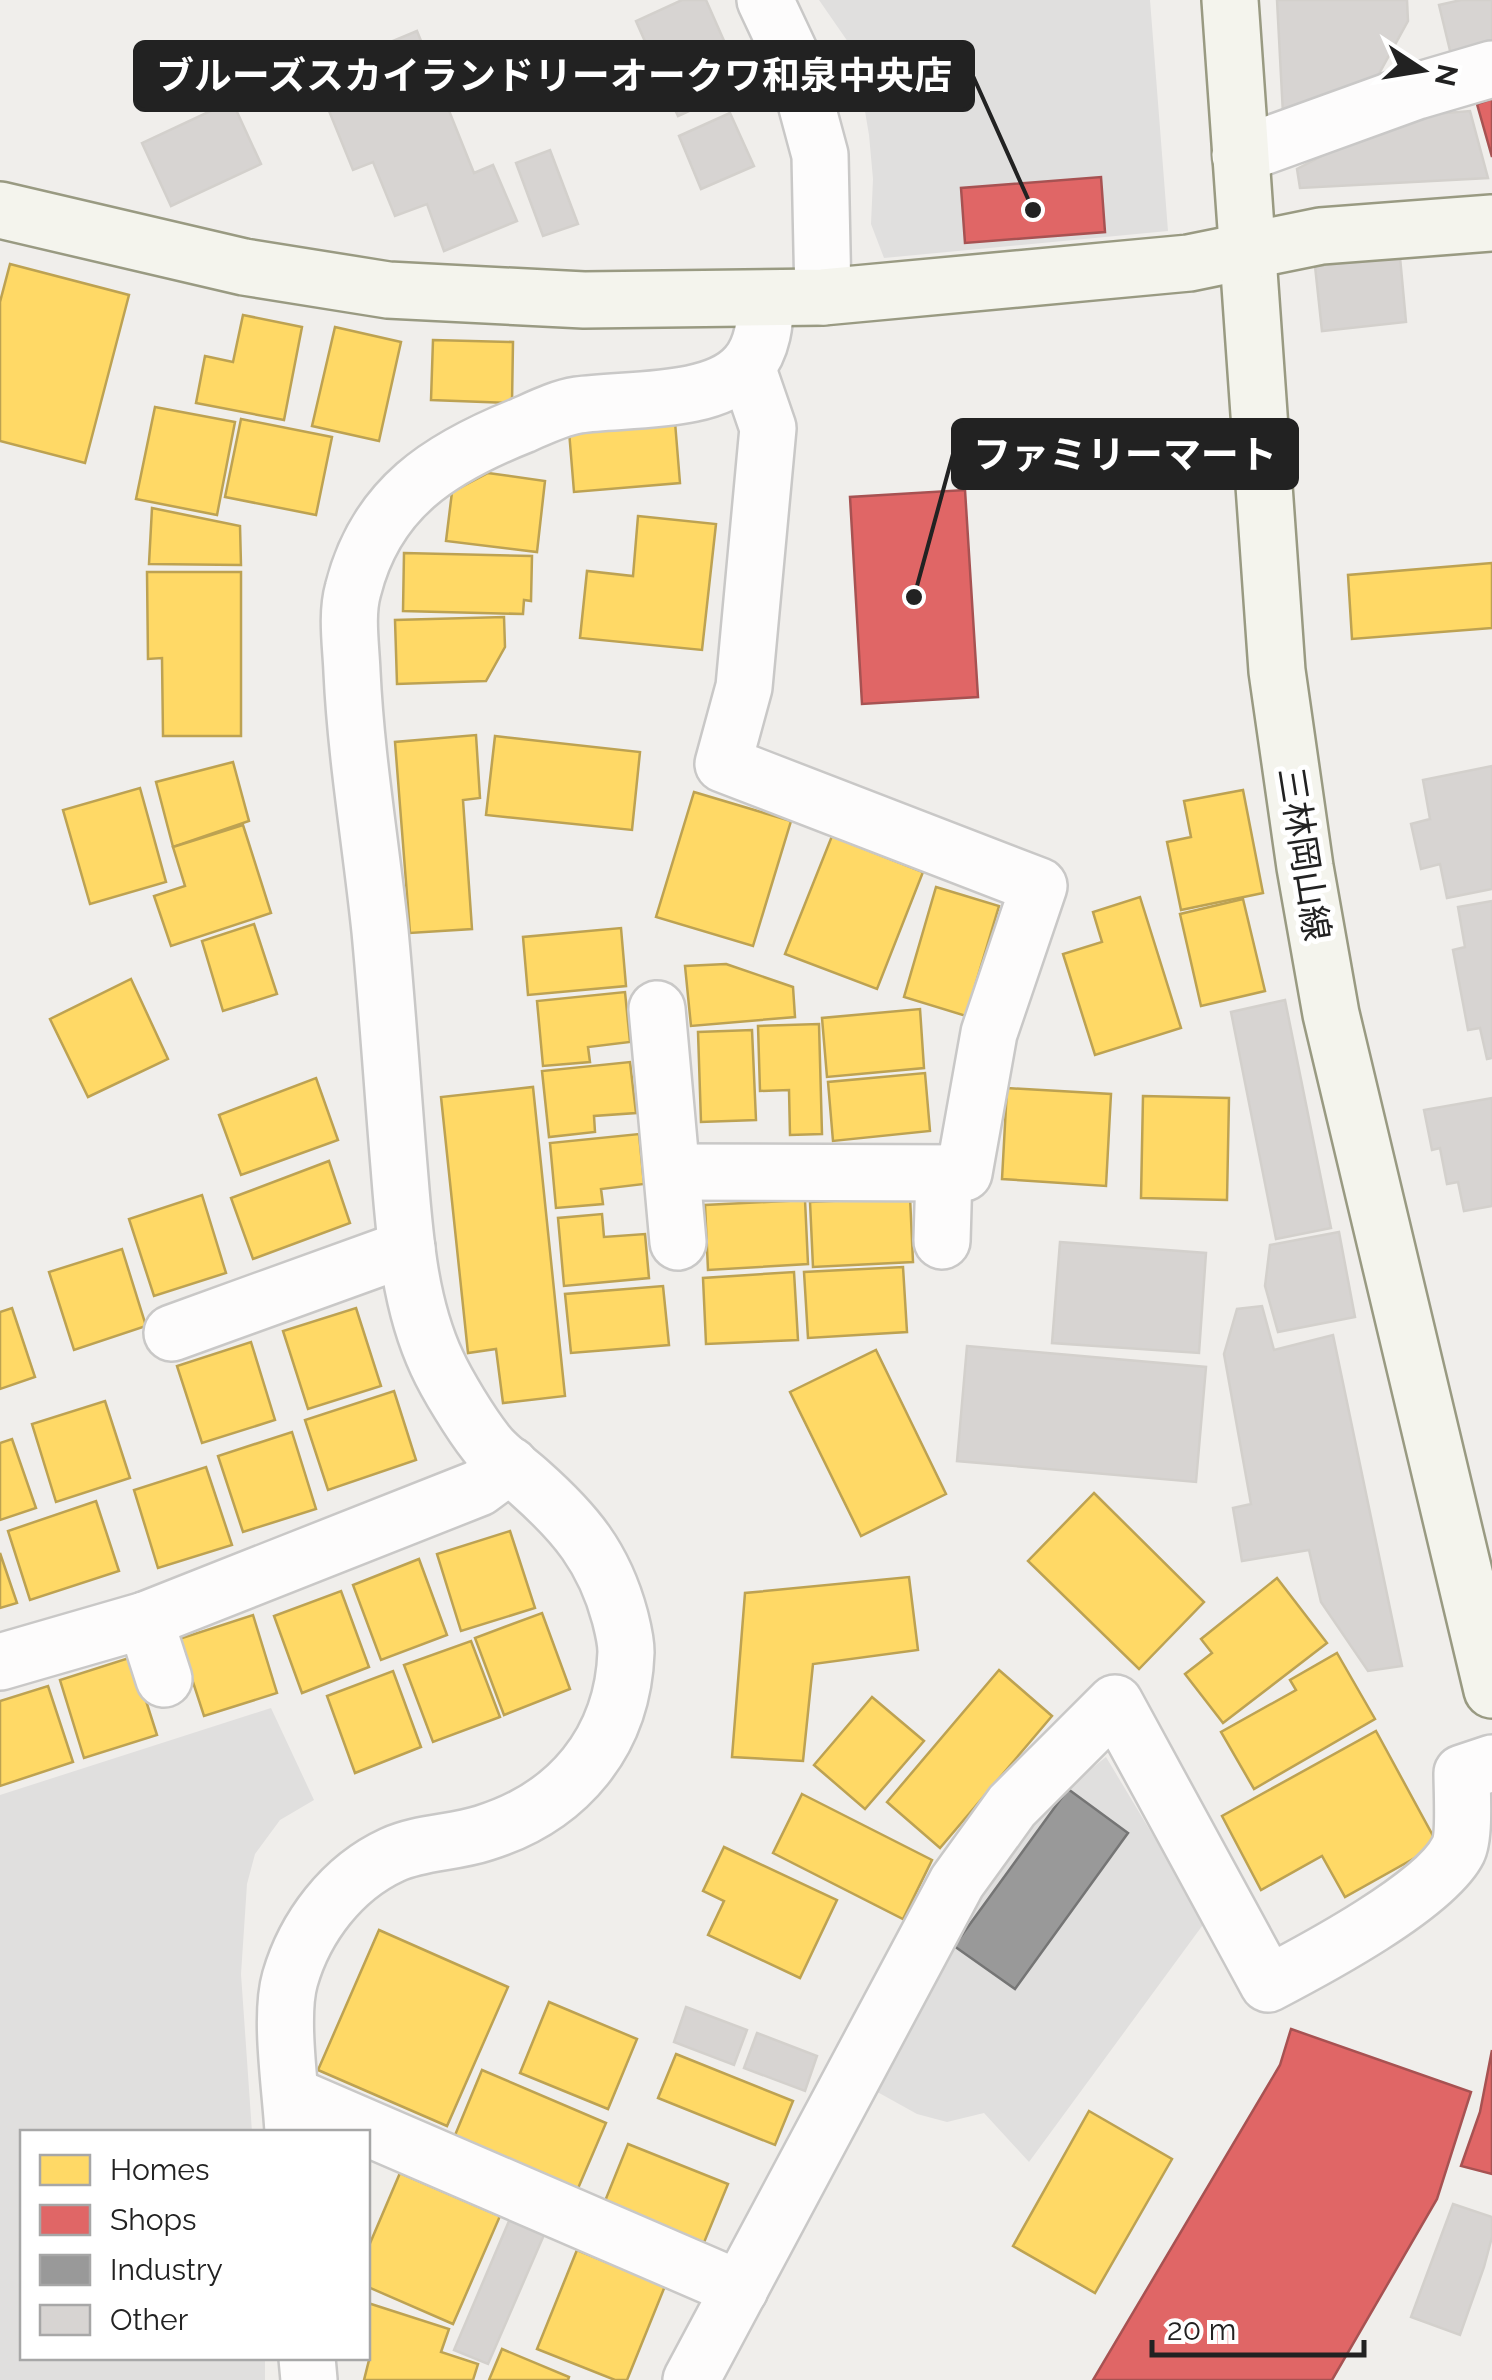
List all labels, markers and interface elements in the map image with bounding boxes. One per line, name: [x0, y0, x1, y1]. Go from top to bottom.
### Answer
north arrow: [1372, 20, 1472, 120]
callout: ブルーズスカイランドリーオークワ和泉中央店: [135, 42, 973, 110]
text: ブルーズスカイランドリーオークワ和泉中央店: [156, 53, 952, 98]
text: N: [1428, 61, 1464, 89]
callout: ファミリーマート: [953, 420, 1297, 488]
text: ファミリーマート: [973, 432, 1277, 477]
street label: 三林岡山線: [1271, 764, 1338, 944]
legend: [20, 2130, 370, 2360]
text: Homes: [110, 2152, 209, 2187]
text: Shops: [110, 2202, 197, 2237]
text: Industry: [110, 2252, 223, 2287]
scale bar: [1152, 2295, 1364, 2357]
text: Other: [110, 2302, 189, 2337]
text: 20 m: [1167, 2312, 1236, 2347]

